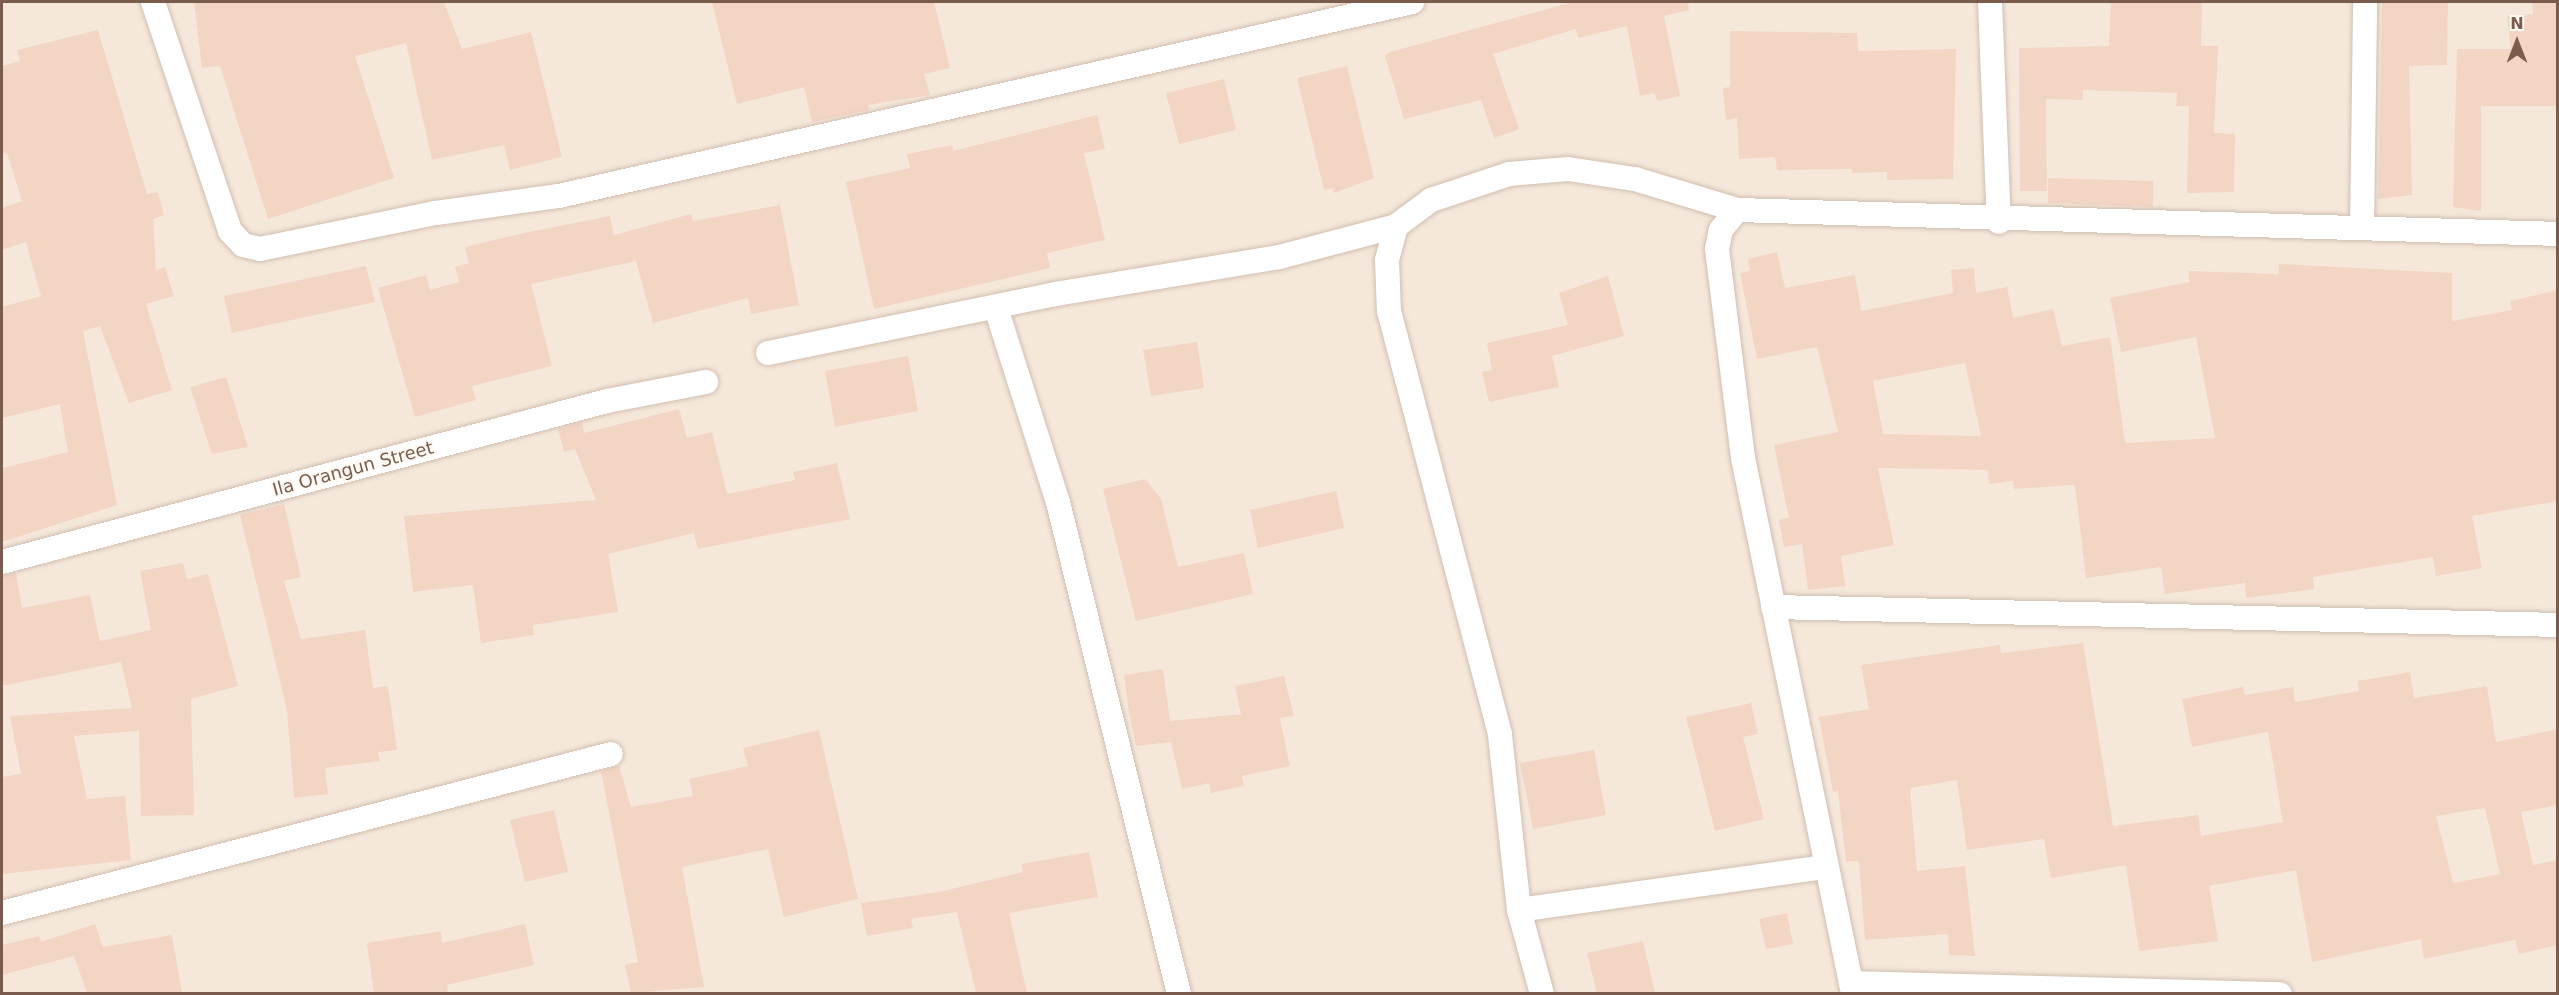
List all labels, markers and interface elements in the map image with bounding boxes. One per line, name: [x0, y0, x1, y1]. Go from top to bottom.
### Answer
north arrow: [2487, 12, 2547, 72]
text: N: [2510, 14, 2524, 33]
street label: Ila Orangun Street: [270, 437, 436, 501]

